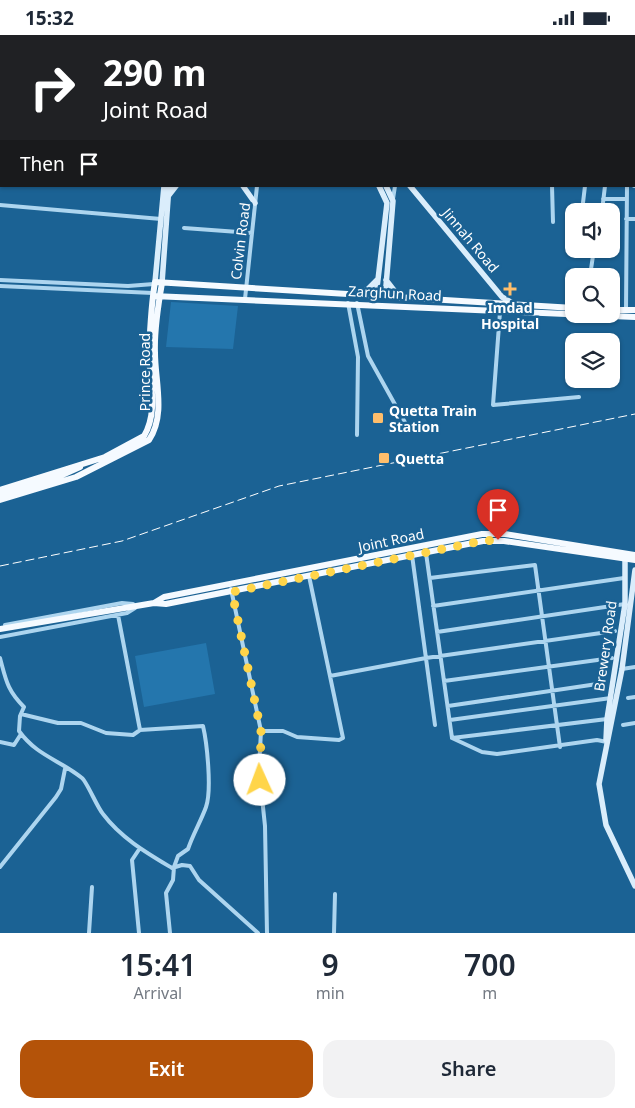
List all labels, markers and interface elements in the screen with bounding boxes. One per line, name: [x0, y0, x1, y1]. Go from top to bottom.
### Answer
text: 15:32: [25, 5, 74, 31]
text: 290 m: [103, 49, 206, 96]
icon: right: [20, 55, 85, 120]
text: Joint Road: [103, 94, 208, 124]
icon: arrive: [75, 150, 103, 178]
text: Then: [20, 151, 65, 177]
street label: Colvin Road: [226, 201, 254, 281]
street label: Jinnah Road: [437, 202, 504, 276]
map controls: [565, 203, 620, 388]
button: sound: [565, 203, 620, 258]
button: search: [565, 268, 620, 323]
street label: Zarghun Road: [348, 281, 442, 305]
marker: Imdad Hospital: [503, 282, 517, 296]
place label: Imdad Hospital: [481, 298, 539, 333]
street label: Prince Road: [135, 333, 154, 411]
button: layers: [565, 333, 620, 388]
place label: Quetta Train Station: [389, 401, 477, 436]
marker: Quetta Train Station: [371, 411, 385, 425]
place label: Quetta: [395, 449, 444, 468]
marker: Quetta: [377, 451, 391, 465]
pin: [477, 489, 519, 540]
icon: arrive: [484, 496, 512, 524]
street label: Joint Road: [354, 524, 426, 557]
street label: Brewery Road: [589, 599, 621, 693]
position arrow: [233, 753, 285, 805]
text: 15:41: [119, 944, 196, 985]
text: 9: [322, 944, 339, 985]
text: 700: [464, 944, 516, 985]
text: Arrival: [133, 982, 182, 1004]
text: min: [316, 982, 345, 1004]
text: m: [482, 982, 497, 1004]
button: Exit: [20, 1040, 313, 1098]
button: Share: [323, 1040, 615, 1098]

